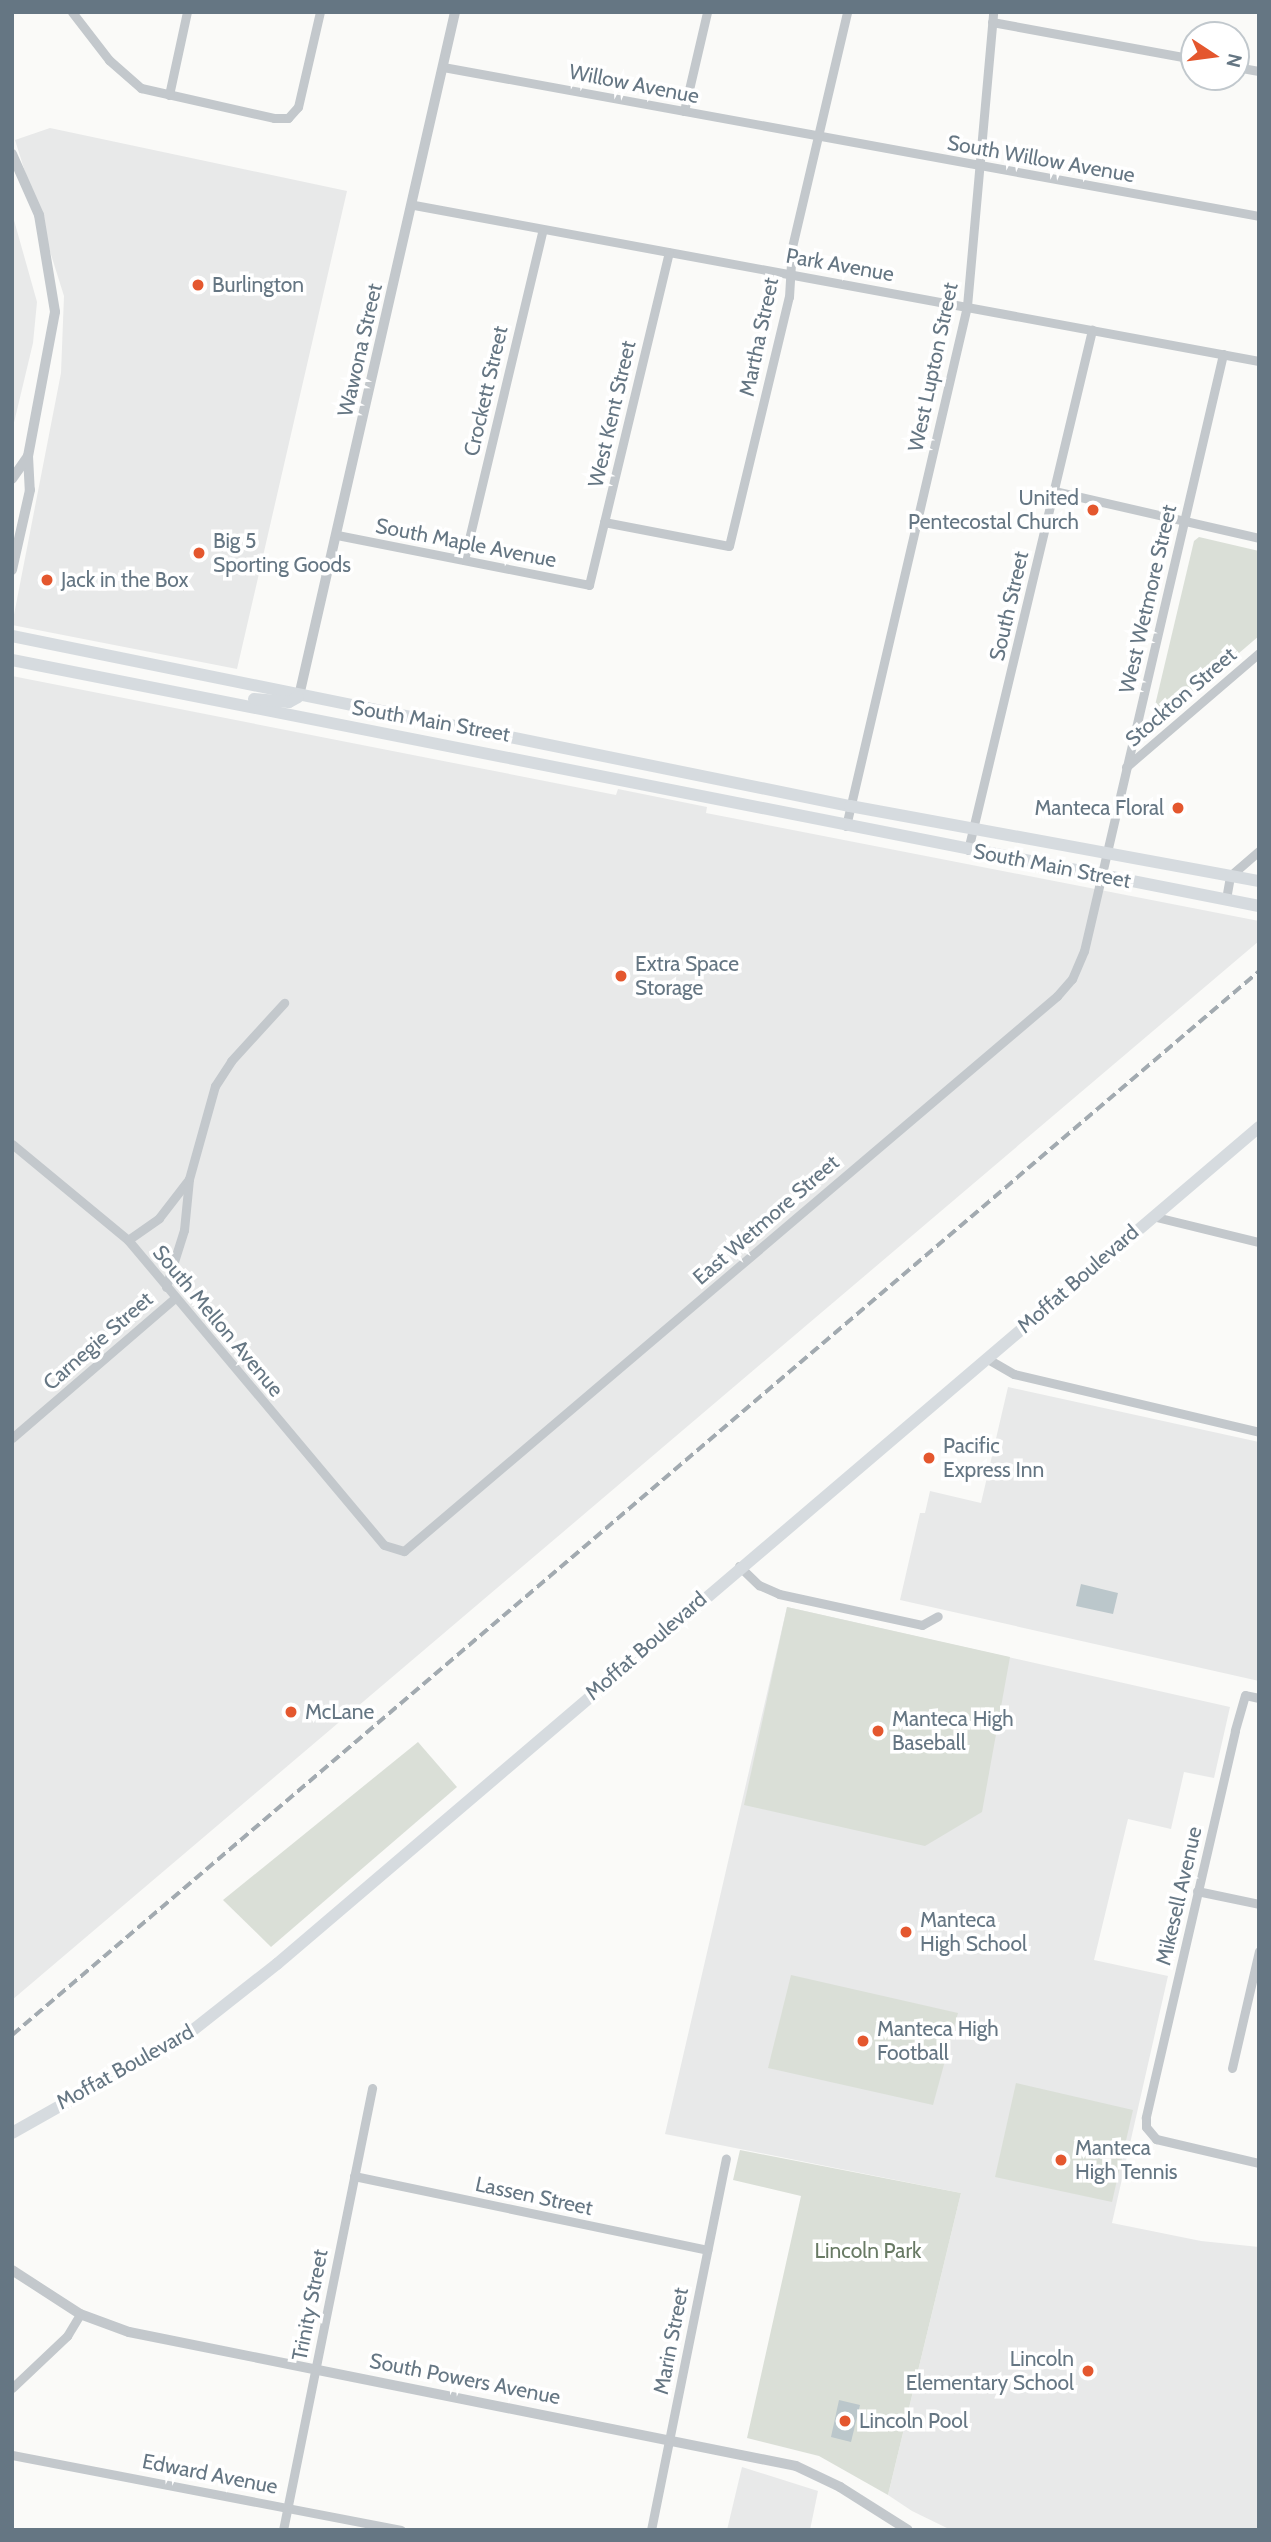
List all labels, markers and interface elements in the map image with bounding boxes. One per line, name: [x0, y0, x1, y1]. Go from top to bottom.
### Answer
north arrow: [1180, 21, 1250, 91]
text: N: [1221, 51, 1247, 70]
street label: Willow Avenue: [567, 59, 701, 109]
street label: South Willow Avenue: [945, 130, 1137, 188]
street label: Park Avenue: [784, 243, 896, 287]
place label: Burlington: [212, 272, 304, 298]
street label: Martha Street: [734, 275, 784, 399]
marker: Burlington: [190, 277, 206, 293]
street label: West Lupton Street: [903, 280, 963, 454]
street label: Wawona Street: [332, 281, 388, 419]
street label: Crockett Street: [459, 323, 513, 459]
street label: West Kent Street: [583, 338, 641, 490]
place label: United Pentecostal Church: [908, 485, 1079, 535]
marker: United Pentecostal Church: [1085, 502, 1101, 518]
street label: West Wetmore Street: [1114, 502, 1182, 696]
street label: South Maple Avenue: [373, 513, 559, 573]
place label: Big 5 Sporting Goods: [213, 528, 351, 578]
marker: Big 5 Sporting Goods: [191, 545, 207, 561]
street label: South Street: [984, 549, 1034, 663]
place label: Jack in the Box: [61, 567, 188, 593]
marker: Jack in the Box: [39, 572, 55, 588]
street label: Stockton Street: [1121, 642, 1241, 752]
street label: South Main Street: [350, 695, 512, 747]
place label: Manteca Floral: [1034, 795, 1164, 821]
marker: Manteca Floral: [1170, 800, 1186, 816]
street label: South Main Street: [971, 838, 1133, 894]
place label: Extra Space Storage: [635, 951, 739, 1001]
marker: Extra Space Storage: [613, 968, 629, 984]
street label: East Wetmore Street: [688, 1150, 844, 1290]
street label: Moffat Boulevard: [1012, 1219, 1144, 1339]
street label: South Mellon Avenue: [147, 1240, 289, 1402]
street label: Carnegie Street: [38, 1287, 158, 1395]
place label: Pacific Express Inn: [943, 1433, 1044, 1483]
marker: Pacific Express Inn: [921, 1450, 937, 1466]
street label: Moffat Boulevard: [580, 1586, 712, 1706]
place label: McLane: [305, 1699, 374, 1725]
marker: McLane: [283, 1704, 299, 1720]
place label: Manteca High Baseball: [892, 1706, 1014, 1756]
marker: Manteca High Baseball: [870, 1723, 886, 1739]
street label: Mikesell Avenue: [1151, 1824, 1207, 1968]
place label: Manteca High School: [920, 1907, 1027, 1957]
marker: Manteca High School: [898, 1924, 914, 1940]
place label: Manteca High Football: [877, 2016, 999, 2066]
street label: Moffat Boulevard: [52, 2019, 198, 2115]
marker: Manteca High Football: [855, 2033, 871, 2049]
place label: Manteca High Tennis: [1075, 2135, 1178, 2185]
marker: Manteca High Tennis: [1053, 2152, 1069, 2168]
street label: Lassen Street: [473, 2171, 595, 2221]
park label: Lincoln Park: [815, 2238, 921, 2264]
street label: Trinity Street: [287, 2247, 333, 2363]
street label: Marin Street: [648, 2285, 694, 2397]
place label: Lincoln Elementary School: [906, 2346, 1074, 2396]
street label: South Powers Avenue: [368, 2348, 562, 2410]
marker: Lincoln Elementary School: [1080, 2363, 1096, 2379]
place label: Lincoln Pool: [859, 2408, 968, 2434]
marker: Lincoln Pool: [837, 2413, 853, 2429]
street label: Edward Avenue: [140, 2449, 280, 2499]

